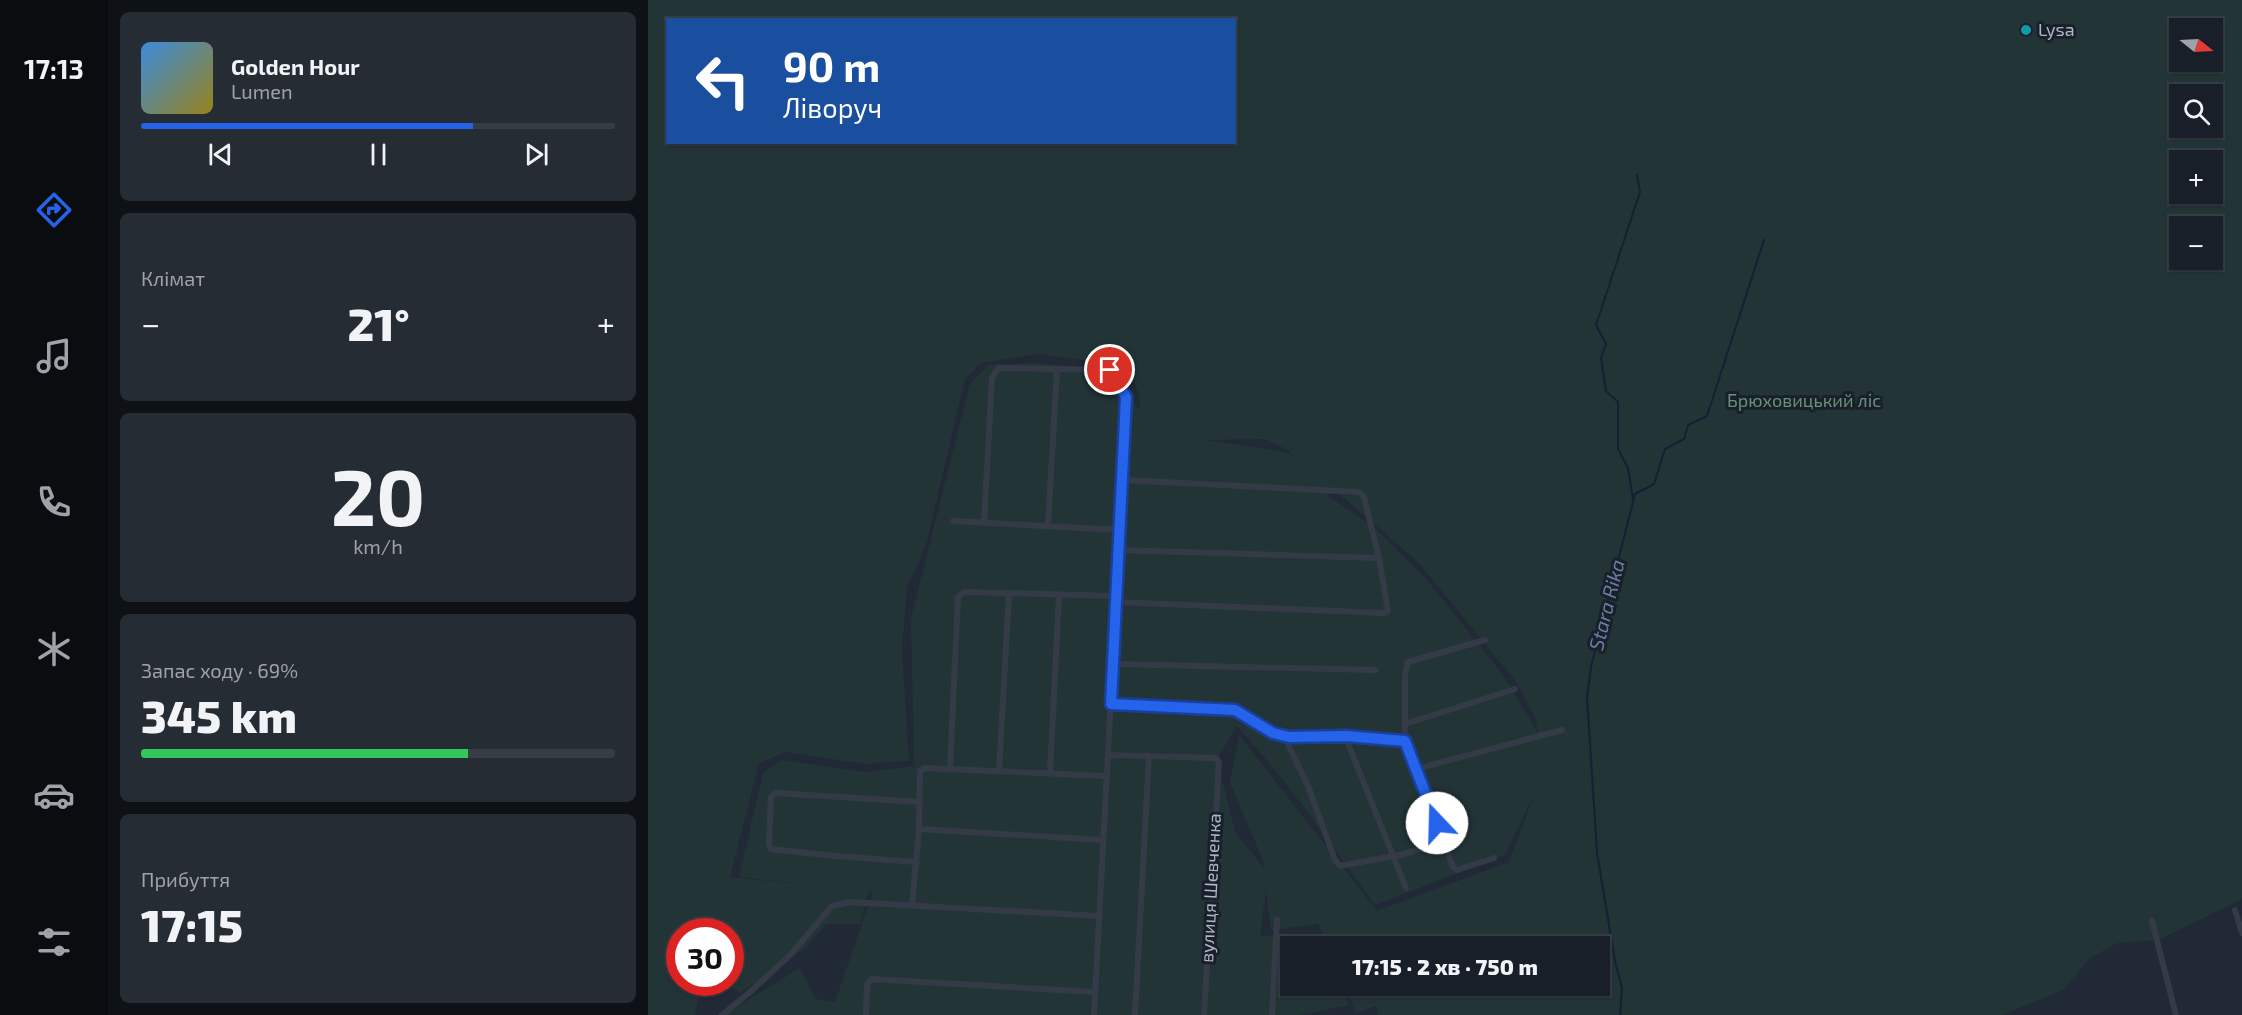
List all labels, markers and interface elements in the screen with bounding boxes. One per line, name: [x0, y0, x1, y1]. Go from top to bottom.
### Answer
place label: Lysa: [2038, 18, 2075, 40]
north arrow: [2169, 18, 2223, 72]
map controls: [2169, 18, 2223, 270]
marker: Lysa: [2019, 23, 2033, 37]
text: 90 m: [783, 40, 880, 90]
icon: left: [684, 42, 762, 120]
text: 17:13: [24, 52, 84, 84]
text: Golden Hour: [231, 53, 360, 79]
text: Lumen: [231, 79, 293, 103]
button: search: [2169, 84, 2223, 138]
text: Ліворуч: [783, 91, 882, 123]
icon: previous: [204, 138, 237, 171]
icon: pause: [362, 138, 395, 171]
icon: next: [520, 138, 553, 171]
button: +: [2169, 150, 2223, 204]
icon: directions: [33, 189, 75, 231]
button: −: [2169, 216, 2223, 270]
text: Клімат: [141, 266, 205, 290]
text: 21°: [348, 296, 410, 350]
text: −: [141, 303, 160, 343]
text: +: [597, 303, 615, 343]
icon: music: [33, 335, 75, 377]
pin: [1084, 344, 1135, 395]
icon: arrive: [1093, 353, 1126, 386]
park label: Брюховицький ліс: [1727, 389, 1881, 411]
text: 20: [331, 448, 425, 542]
icon: phone: [33, 481, 75, 523]
text: km/h: [353, 534, 403, 558]
water label: Stara Rika: [1583, 557, 1629, 653]
icon: climate: [33, 628, 75, 670]
text: Запас ходу · 69%: [141, 658, 298, 682]
text: 345 km: [141, 688, 297, 742]
icon: car: [33, 774, 75, 816]
position arrow: [1405, 791, 1469, 855]
street label: вулиця Шевченка: [1195, 813, 1225, 963]
text: Прибуття: [141, 867, 230, 891]
text: 17:15: [141, 897, 243, 951]
speed limit sign: 30: [666, 918, 744, 996]
icon: filters: [33, 921, 75, 963]
text: 17:15 · 2 хв · 750 m: [1352, 953, 1538, 979]

